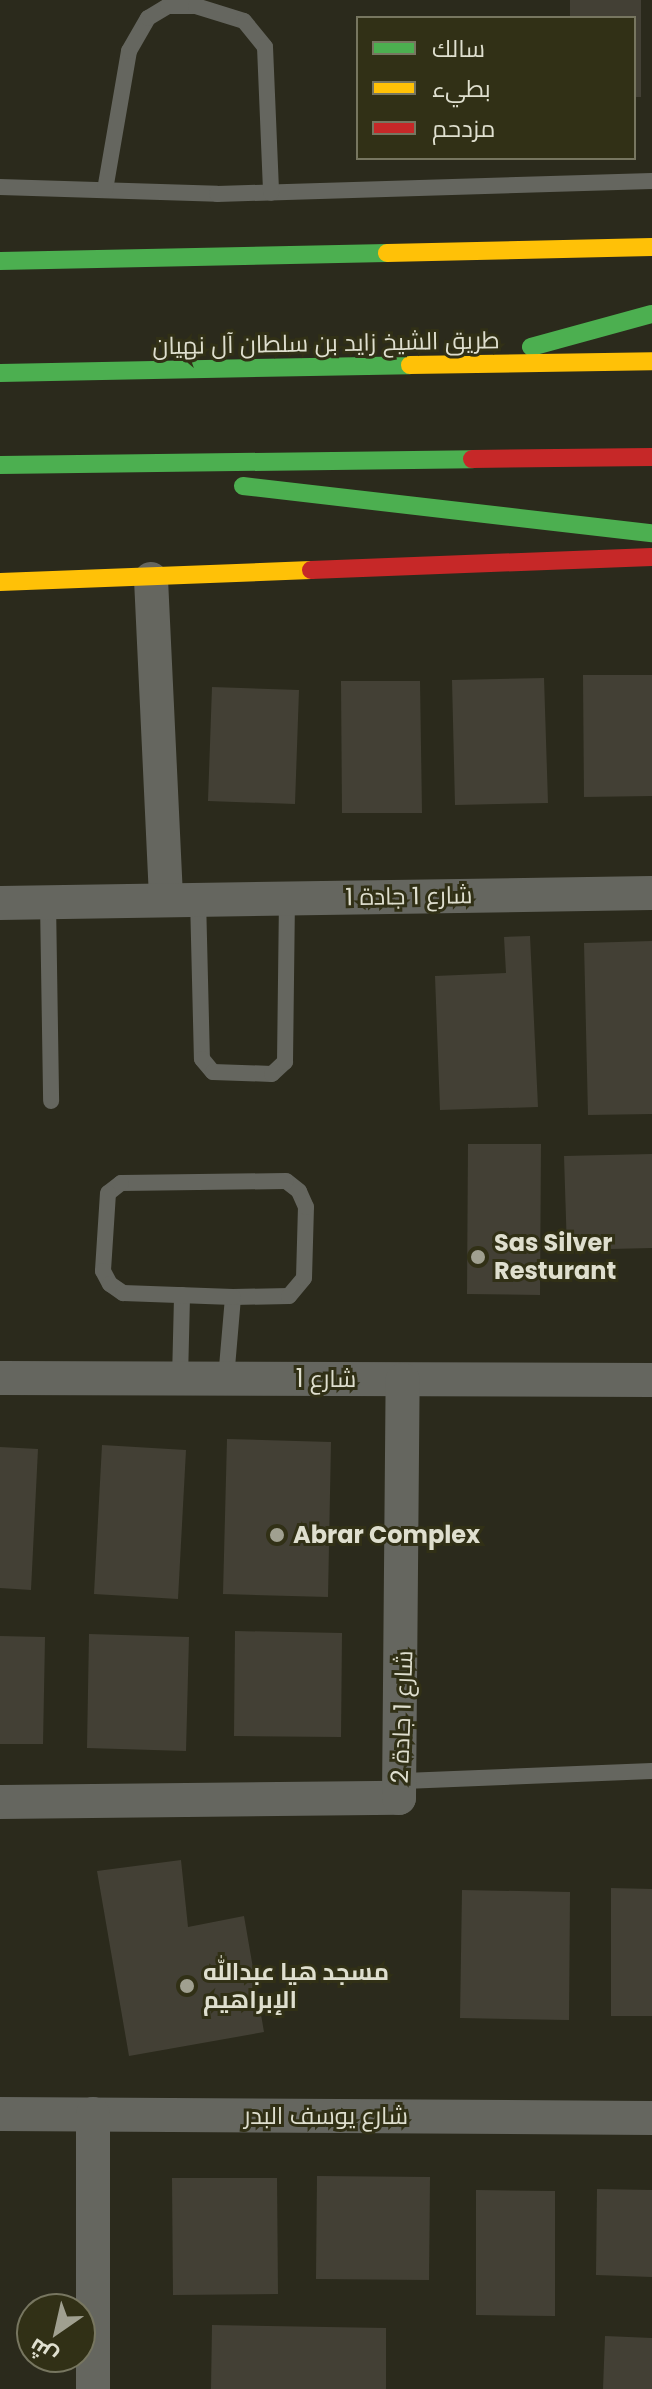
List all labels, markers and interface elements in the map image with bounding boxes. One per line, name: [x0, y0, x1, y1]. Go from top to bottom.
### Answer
legend: [356, 16, 636, 160]
text: سالك: [432, 32, 485, 65]
text: بطيء: [432, 72, 491, 105]
text: مزدحم: [432, 112, 495, 145]
street label: طريق الشيخ زايد بن سلطان آل نهيان: [152, 326, 500, 360]
street label: شارع 1 جادة 1: [345, 880, 473, 912]
place label: Sas Silver Resturant: [494, 1229, 616, 1285]
marker: Sas Silver Resturant: [469, 1248, 487, 1266]
street label: شارع 1: [296, 1365, 356, 1393]
place label: Abrar Complex: [293, 1521, 480, 1549]
marker: Abrar Complex: [268, 1526, 286, 1544]
street label: شارع 1 جادة 2: [385, 1650, 419, 1784]
place label: مسجد هيا عبدالله الإبراهيم: [203, 1958, 389, 2014]
marker: مسجد هيا عبدالله الإبراهيم: [178, 1977, 196, 1995]
street label: شارع يوسف البدر: [244, 2102, 408, 2130]
north arrow: [16, 2293, 96, 2373]
text: ش: [23, 2331, 64, 2372]

